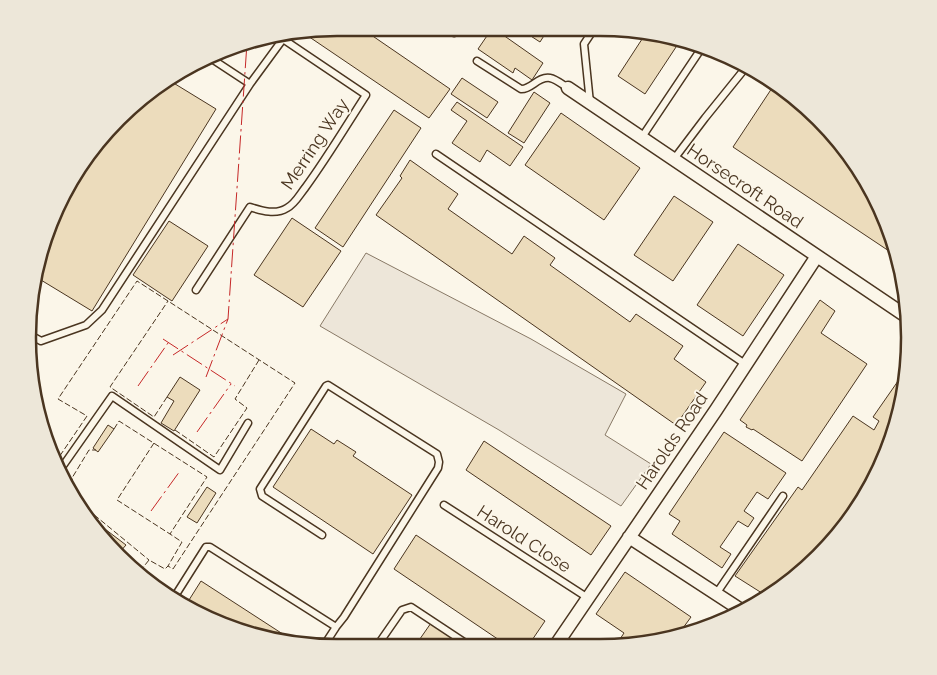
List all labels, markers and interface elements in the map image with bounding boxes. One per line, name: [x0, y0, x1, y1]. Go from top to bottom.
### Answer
street label: Merring Way: [276, 94, 353, 193]
street label: Horsecroft Road: [683, 139, 807, 232]
street label: Harolds Road: [631, 388, 712, 493]
street label: Harold Close: [473, 500, 575, 577]

